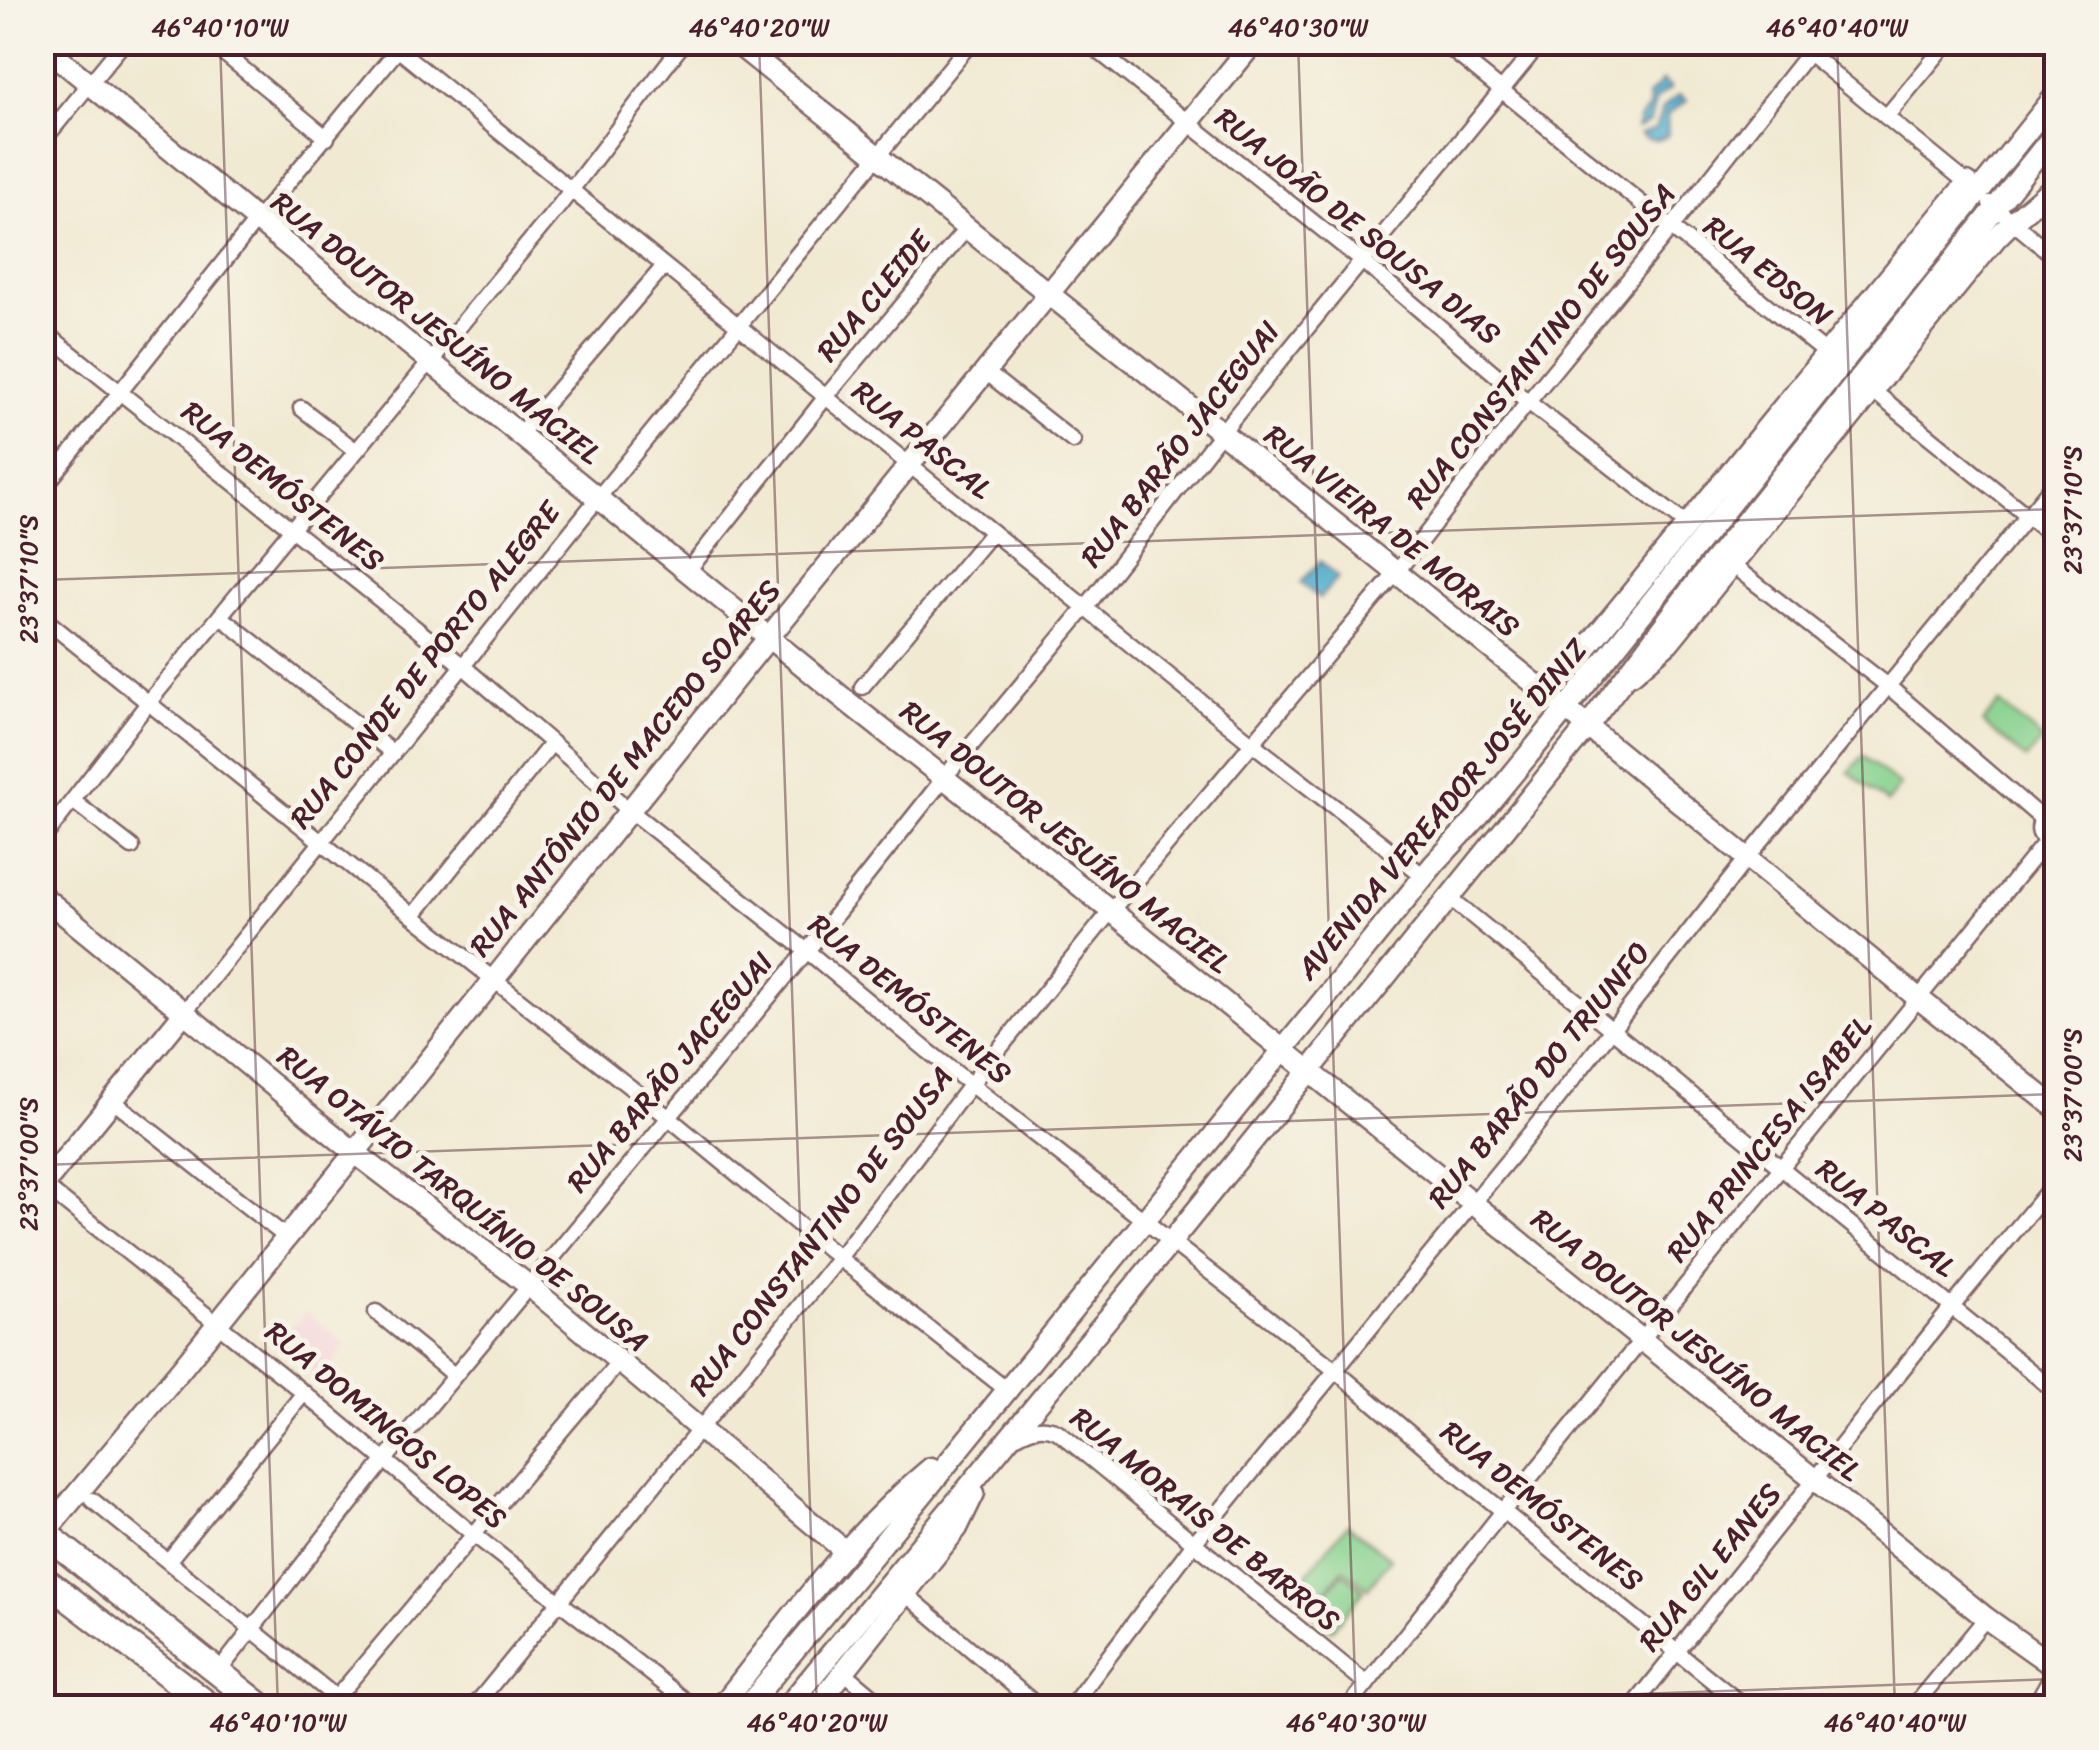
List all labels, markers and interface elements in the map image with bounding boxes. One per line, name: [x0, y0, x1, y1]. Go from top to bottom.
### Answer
text: 46°40'10"W: [151, 5, 289, 50]
text: 46°40'20"W: [688, 5, 830, 50]
text: 46°40'30"W: [1228, 5, 1369, 50]
text: 46°40'40"W: [1766, 5, 1909, 50]
street label: RUA JOÃO DE SOUSA DIAS: [1202, 93, 1514, 359]
street label: RUA CONSTANTINO DE SOUSA: [1392, 171, 1690, 521]
street label: RUA DOUTOR JESUÍNO MACIEL: [258, 177, 614, 479]
street label: RUA EDSON: [1691, 201, 1845, 341]
street label: RUA CLEIDE: [802, 216, 947, 374]
street label: RUA BARÃO JACEGUAI: [1066, 308, 1294, 580]
street label: RUA PASCAL: [839, 366, 1005, 514]
street label: RUA DEMÓSTENES: [169, 386, 397, 586]
street label: RUA VIEIRA DE MORAIS: [1252, 410, 1533, 652]
text: 23°37'10"S: [2050, 445, 2095, 574]
street label: RUA CONDE DE PORTO ALEGRE: [275, 487, 576, 841]
text: 23°37'10"S: [6, 514, 51, 643]
street label: RUA ANTÔNIO DE MACEDO SOARES: [455, 567, 795, 969]
street label: AVENIDA VEREADOR JOSÉ DINIZ: [1281, 625, 1603, 993]
street label: RUA DOUTOR JESUÍNO MACIEL: [887, 686, 1243, 988]
street label: RUA DEMÓSTENES: [796, 899, 1024, 1099]
street label: RUA BARÃO DO TRIUNFO: [1414, 929, 1664, 1221]
street label: RUA BARÃO JACEGUAI: [552, 939, 788, 1205]
street label: RUA PRINCESA ISABEL: [1652, 1003, 1886, 1275]
text: 23°37'00"S: [2050, 1028, 2095, 1162]
street label: RUA OTÁVIO TARQUÍNIO DE SOUSA: [265, 1031, 661, 1367]
street label: RUA CONSTANTINO DE SOUSA: [674, 1054, 968, 1408]
text: 23°37'00"S: [6, 1097, 51, 1231]
street label: RUA PASCAL: [1803, 1144, 1969, 1292]
street label: RUA DOUTOR JESUÍNO MACIEL: [1518, 1194, 1874, 1496]
street label: RUA DOMINGOS LOPES: [252, 1307, 520, 1543]
street label: RUA MORAIS DE BARROS: [1058, 1392, 1352, 1646]
street label: RUA DEMÓSTENES: [1428, 1406, 1656, 1606]
street label: RUA GIL EANES: [1624, 1470, 1796, 1664]
text: 46°40'10"W: [209, 1700, 347, 1745]
text: 46°40'20"W: [746, 1700, 888, 1745]
text: 46°40'30"W: [1286, 1700, 1427, 1745]
text: 46°40'40"W: [1824, 1700, 1967, 1745]

